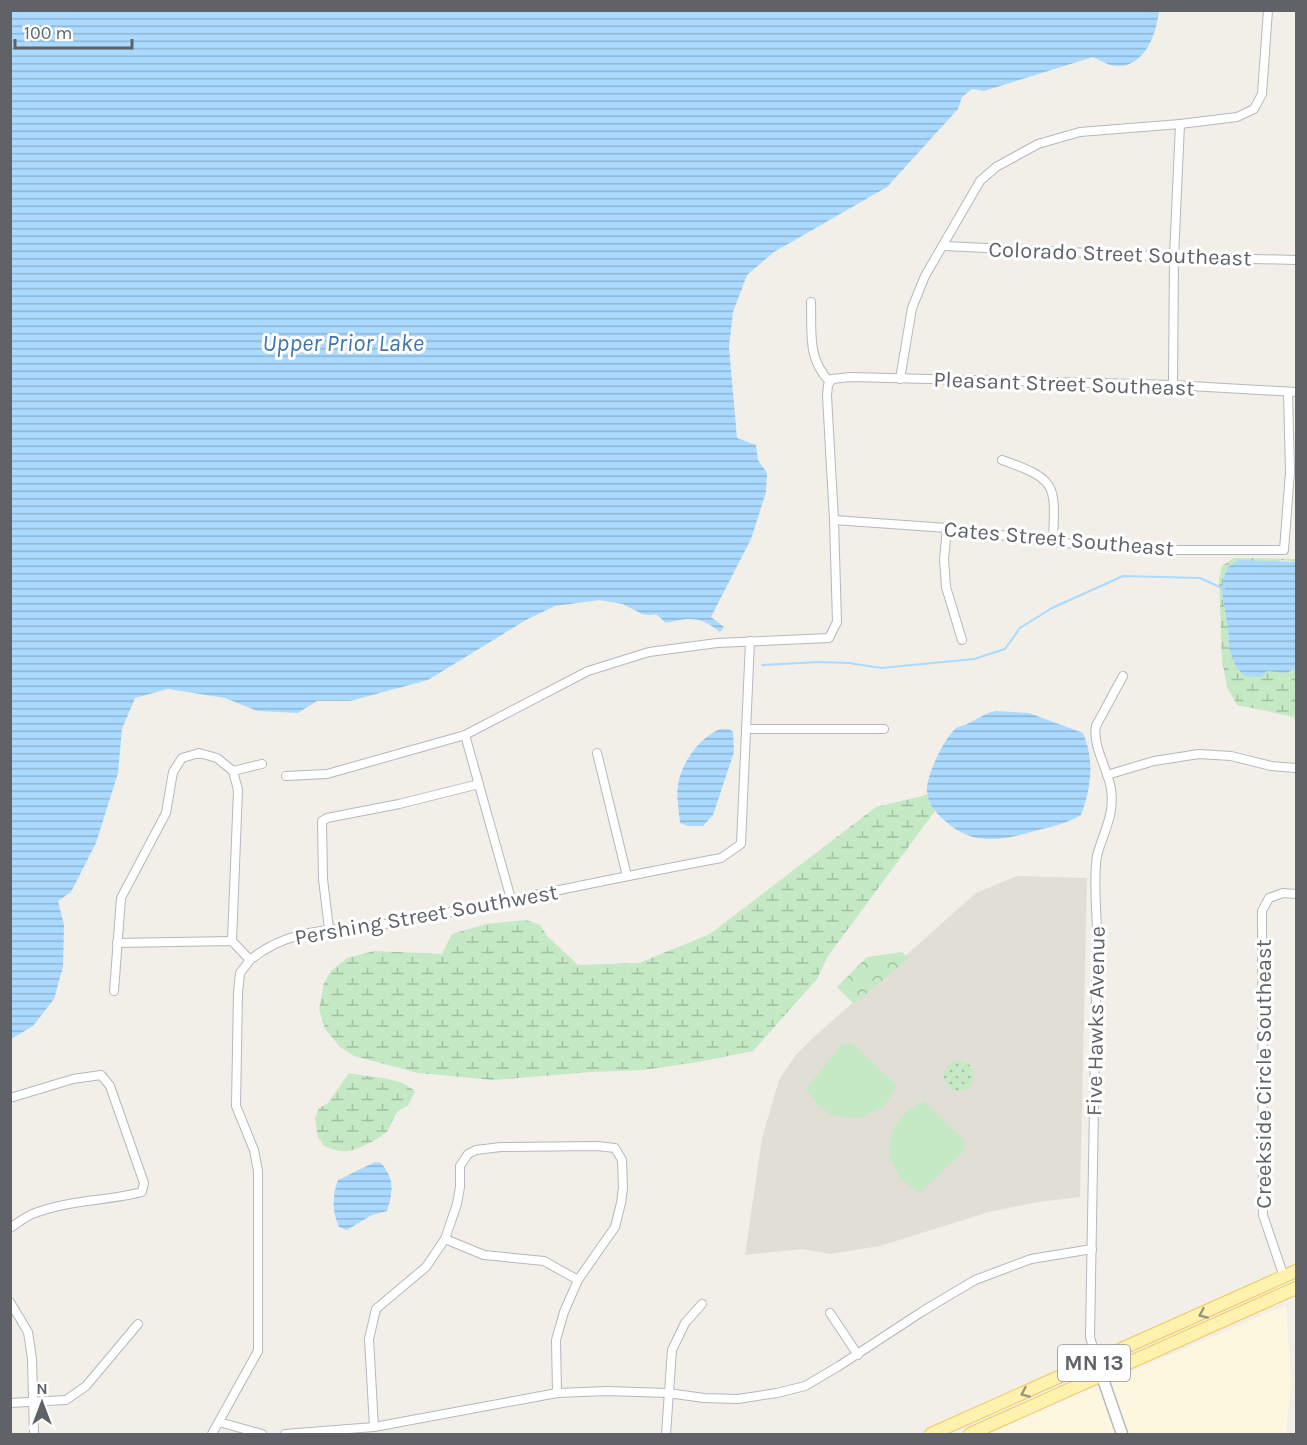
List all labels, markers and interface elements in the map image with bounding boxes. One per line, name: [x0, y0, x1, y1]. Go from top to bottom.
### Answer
scale bar: [15, 12, 132, 50]
text: 100 m: [24, 22, 72, 44]
street label: Colorado Street Southeast: [988, 236, 1252, 272]
water label: Upper Prior Lake: [262, 329, 424, 357]
street label: Pleasant Street Southeast: [933, 366, 1195, 402]
street label: Cates Street Southeast: [943, 516, 1175, 562]
street label: Pershing Street Southwest: [293, 879, 560, 951]
street label: Five Hawks Avenue: [1081, 926, 1111, 1116]
street label: Creekside Circle Southeast: [1251, 939, 1277, 1209]
one-way arrow: [1198, 1306, 1209, 1318]
road number: MN 13: [1058, 1345, 1130, 1381]
north arrow: [12, 1373, 72, 1433]
text: N: [36, 1379, 48, 1398]
one-way arrow: [1020, 1386, 1031, 1398]

